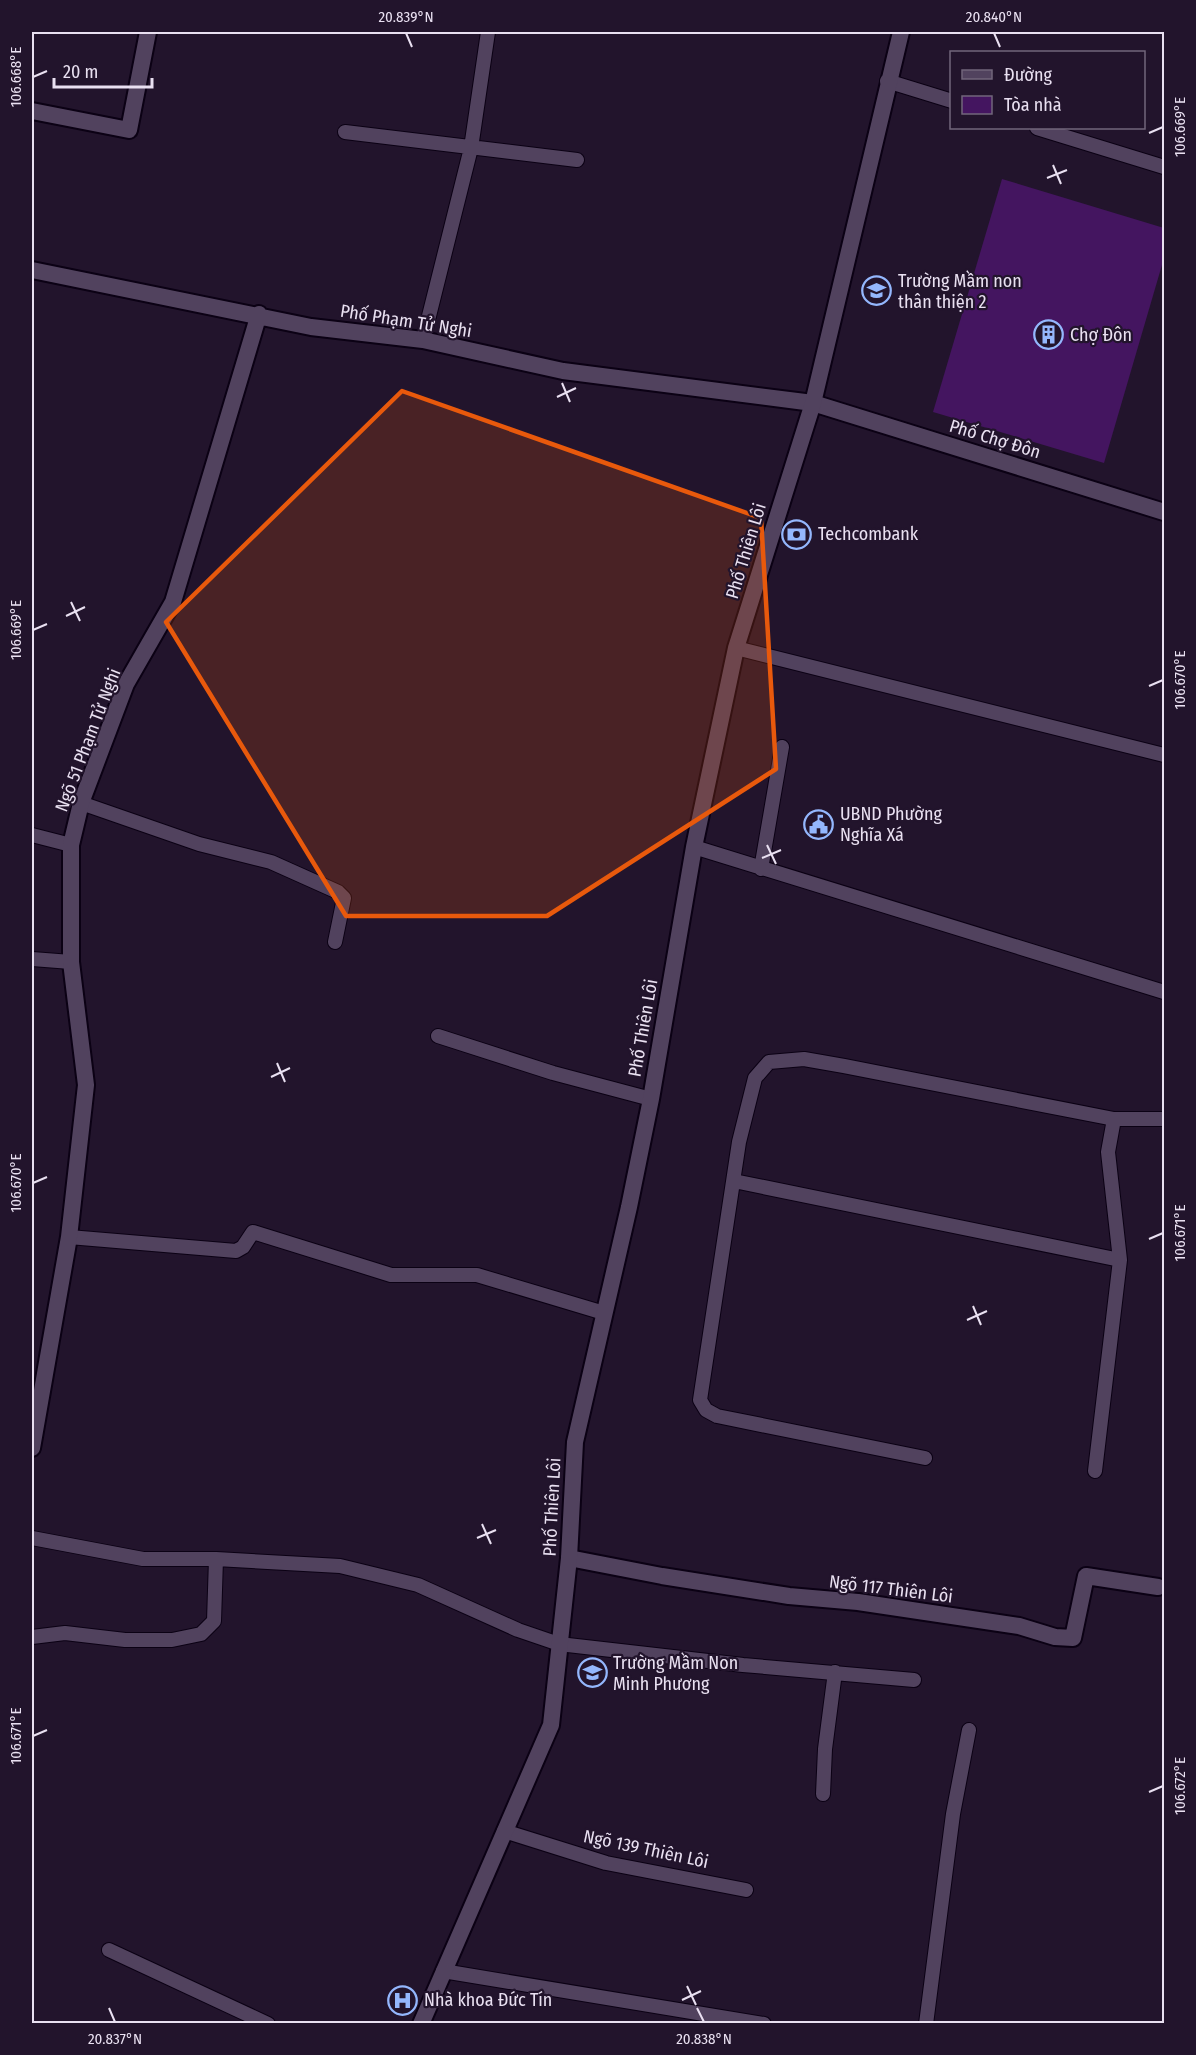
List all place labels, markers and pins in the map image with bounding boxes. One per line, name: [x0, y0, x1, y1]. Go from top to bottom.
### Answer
place label: Trường Mầm non thân thiện 2: [898, 270, 1022, 313]
school or university icon: Trường Mầm non thân thiện 2: [861, 275, 893, 307]
building icon: Chợ Đôn: [1033, 319, 1065, 351]
place label: Chợ Đôn: [1070, 324, 1132, 346]
bank icon: Techcombank: [781, 518, 813, 550]
place label: Techcombank: [818, 523, 919, 545]
place label: UBND Phường Nghĩa Xá: [840, 803, 942, 846]
public building icon: UBND Phường Nghĩa Xá: [803, 808, 835, 840]
place label: Trường Mầm Non Minh Phương: [613, 1652, 738, 1695]
school or university icon: Trường Mầm Non Minh Phương: [576, 1657, 608, 1689]
hospital icon: Nhà khoa Đức Tín: [387, 1984, 419, 2016]
place label: Nhà khoa Đức Tín: [424, 1989, 552, 2011]

